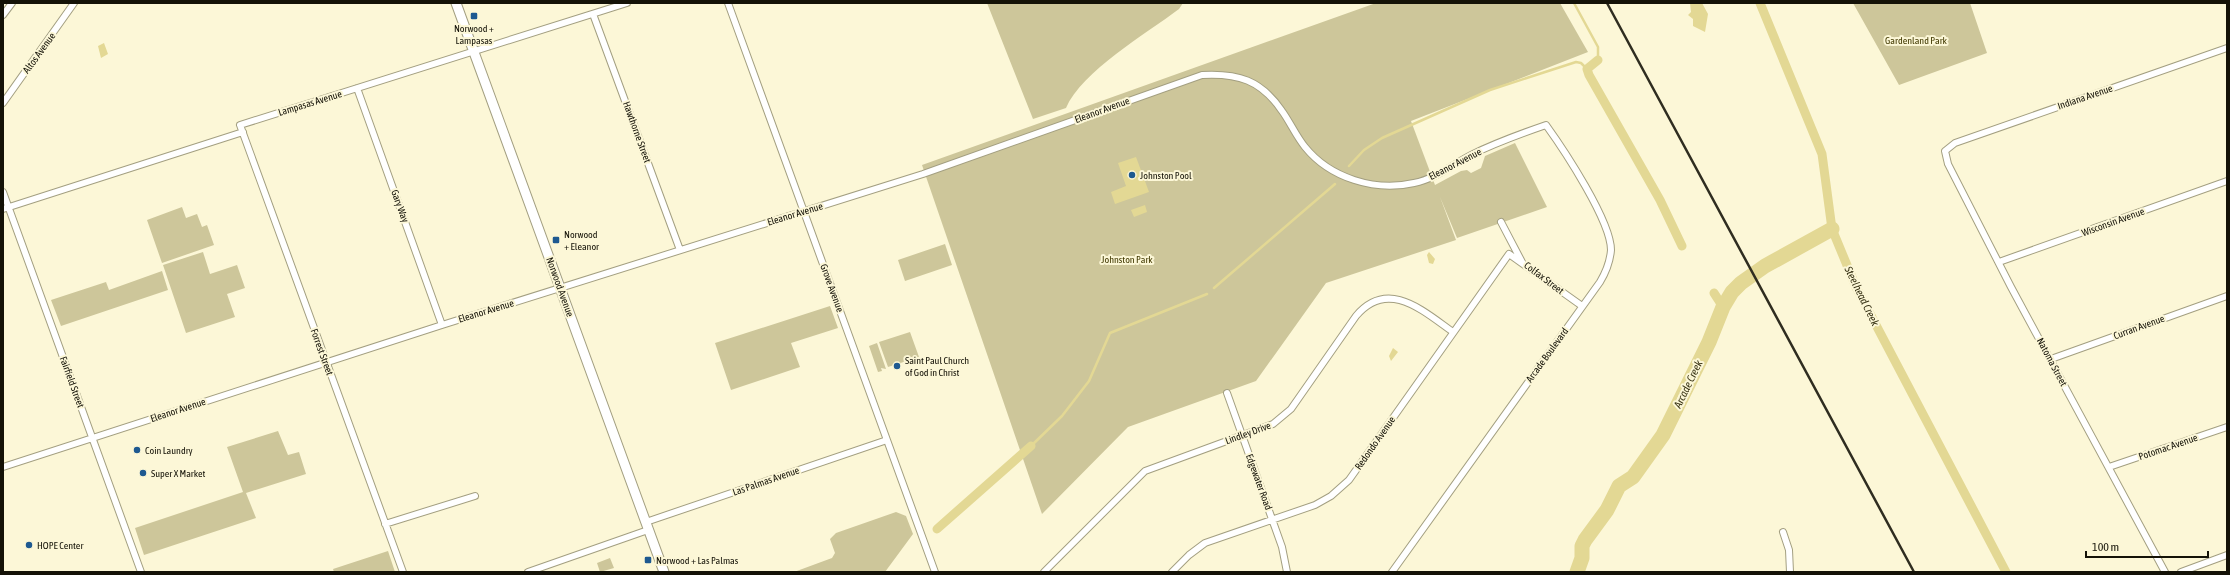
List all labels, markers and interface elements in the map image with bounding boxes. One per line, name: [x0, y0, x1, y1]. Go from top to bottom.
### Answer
marker: Norwood + Lampasas: [469, 11, 479, 21]
place label: Norwood + Lampasas: [454, 23, 494, 46]
street label: Altos Avenue: [21, 30, 58, 75]
park label: Gardenland Park: [1885, 35, 1948, 46]
street label: Indiana Avenue: [2056, 82, 2114, 112]
street label: Lampasas Avenue: [277, 88, 344, 118]
street label: Eleanor Avenue: [1073, 95, 1131, 125]
street label: Hawthorne Street: [621, 100, 653, 164]
street label: Eleanor Avenue: [1427, 146, 1484, 182]
marker: Johnston Pool: [1127, 170, 1137, 180]
place label: Johnston Pool: [1140, 170, 1192, 181]
street label: Gary Way: [389, 188, 411, 224]
street label: Eleanor Avenue: [766, 200, 825, 228]
street label: Wisconsin Avenue: [2080, 205, 2146, 238]
place label: Norwood + Eleanor: [564, 229, 600, 252]
marker: Norwood + Eleanor: [551, 235, 561, 245]
park label: Johnston Park: [1101, 254, 1153, 265]
street label: Norwood Avenue: [544, 256, 576, 319]
street label: Colfax Street: [1522, 260, 1566, 296]
street label: Grove Avenue: [818, 262, 846, 314]
water label: Steelhead Creek: [1842, 263, 1882, 328]
street label: Eleanor Avenue: [457, 297, 516, 325]
street label: Curran Avenue: [2112, 313, 2166, 341]
street label: Arcade Boulevard: [1524, 325, 1571, 384]
street label: Forrest Street: [309, 327, 336, 377]
street label: Natoma Street: [2035, 336, 2069, 388]
street label: Fairfield Street: [58, 355, 86, 409]
place label: Saint Paul Church of God in Christ: [905, 355, 969, 378]
water label: Arcade Creek: [1671, 358, 1705, 411]
marker: Saint Paul Church of God in Christ: [892, 361, 902, 371]
street label: Eleanor Avenue: [149, 396, 207, 424]
street label: Redondo Avenue: [1353, 414, 1398, 472]
street label: Lindley Drive: [1224, 420, 1273, 446]
street label: Potomac Avenue: [2137, 432, 2199, 462]
marker: Coin Laundry: [132, 445, 142, 455]
place label: Coin Laundry: [145, 445, 193, 456]
street label: Edgewater Road: [1244, 452, 1274, 512]
street label: Las Palmas Avenue: [731, 464, 801, 498]
marker: Super X Market: [138, 468, 148, 478]
place label: Super X Market: [151, 468, 206, 479]
scale bar: [2086, 533, 2208, 559]
marker: HOPE Center: [24, 540, 34, 550]
place label: HOPE Center: [37, 540, 84, 551]
text: 100 m: [2092, 540, 2119, 554]
marker: Norwood + Las Palmas: [643, 555, 653, 565]
place label: Norwood + Las Palmas: [656, 555, 739, 566]

